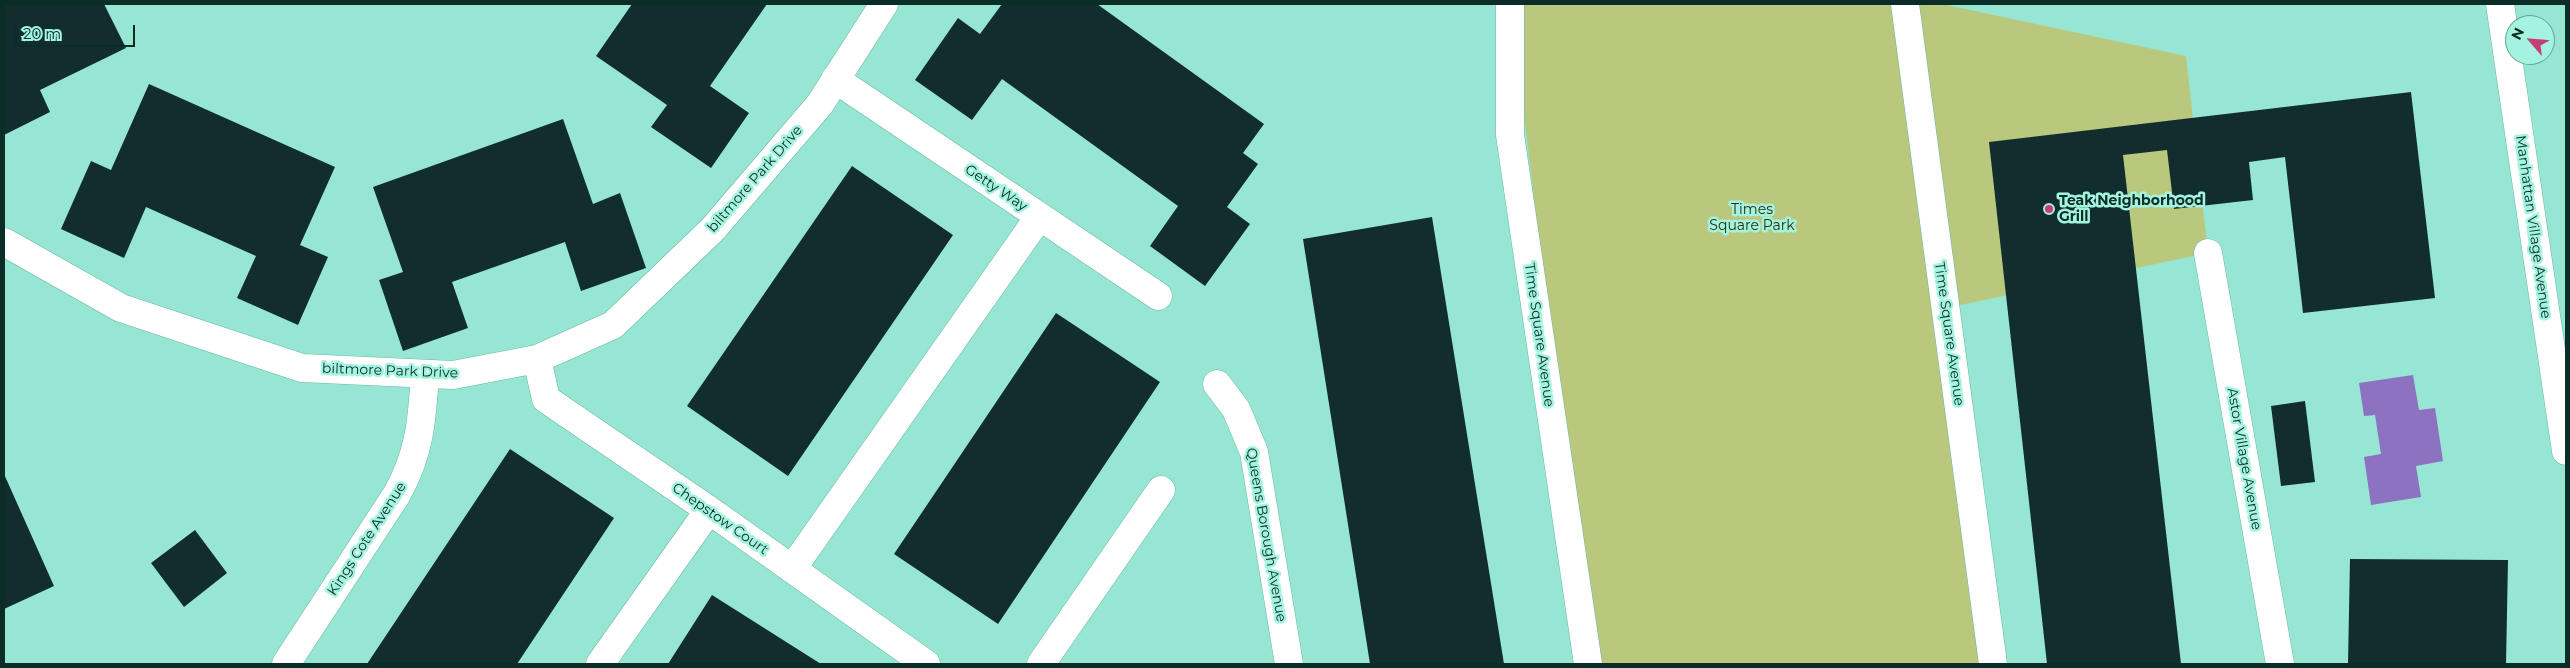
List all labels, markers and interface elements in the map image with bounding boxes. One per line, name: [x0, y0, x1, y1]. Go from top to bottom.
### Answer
scale bar: [18, 15, 138, 47]
north arrow: [2505, 15, 2555, 65]
text: 20 m: [23, 24, 61, 43]
text: N: [2507, 25, 2528, 43]
street label: biltmore Park Drive: [704, 122, 806, 236]
street label: Manhattan Village Avenue: [2512, 134, 2554, 320]
street label: Getty Way: [962, 161, 1030, 215]
place label: Teak Neighborhood Grill: [2059, 193, 2204, 226]
park label: Times Square Park: [1709, 202, 1795, 234]
marker: Teak Neighborhood Grill: [2043, 203, 2055, 215]
street label: Time Square Avenue: [1931, 261, 1967, 407]
street label: Time Square Avenue: [1521, 262, 1557, 408]
street label: biltmore Park Drive: [322, 360, 458, 382]
street label: Astor Village Avenue: [2223, 387, 2265, 531]
street label: Queens Borough Avenue: [1242, 447, 1290, 623]
street label: Kings Cote Avenue: [324, 479, 410, 599]
street label: Chepstow Court: [669, 480, 771, 558]

